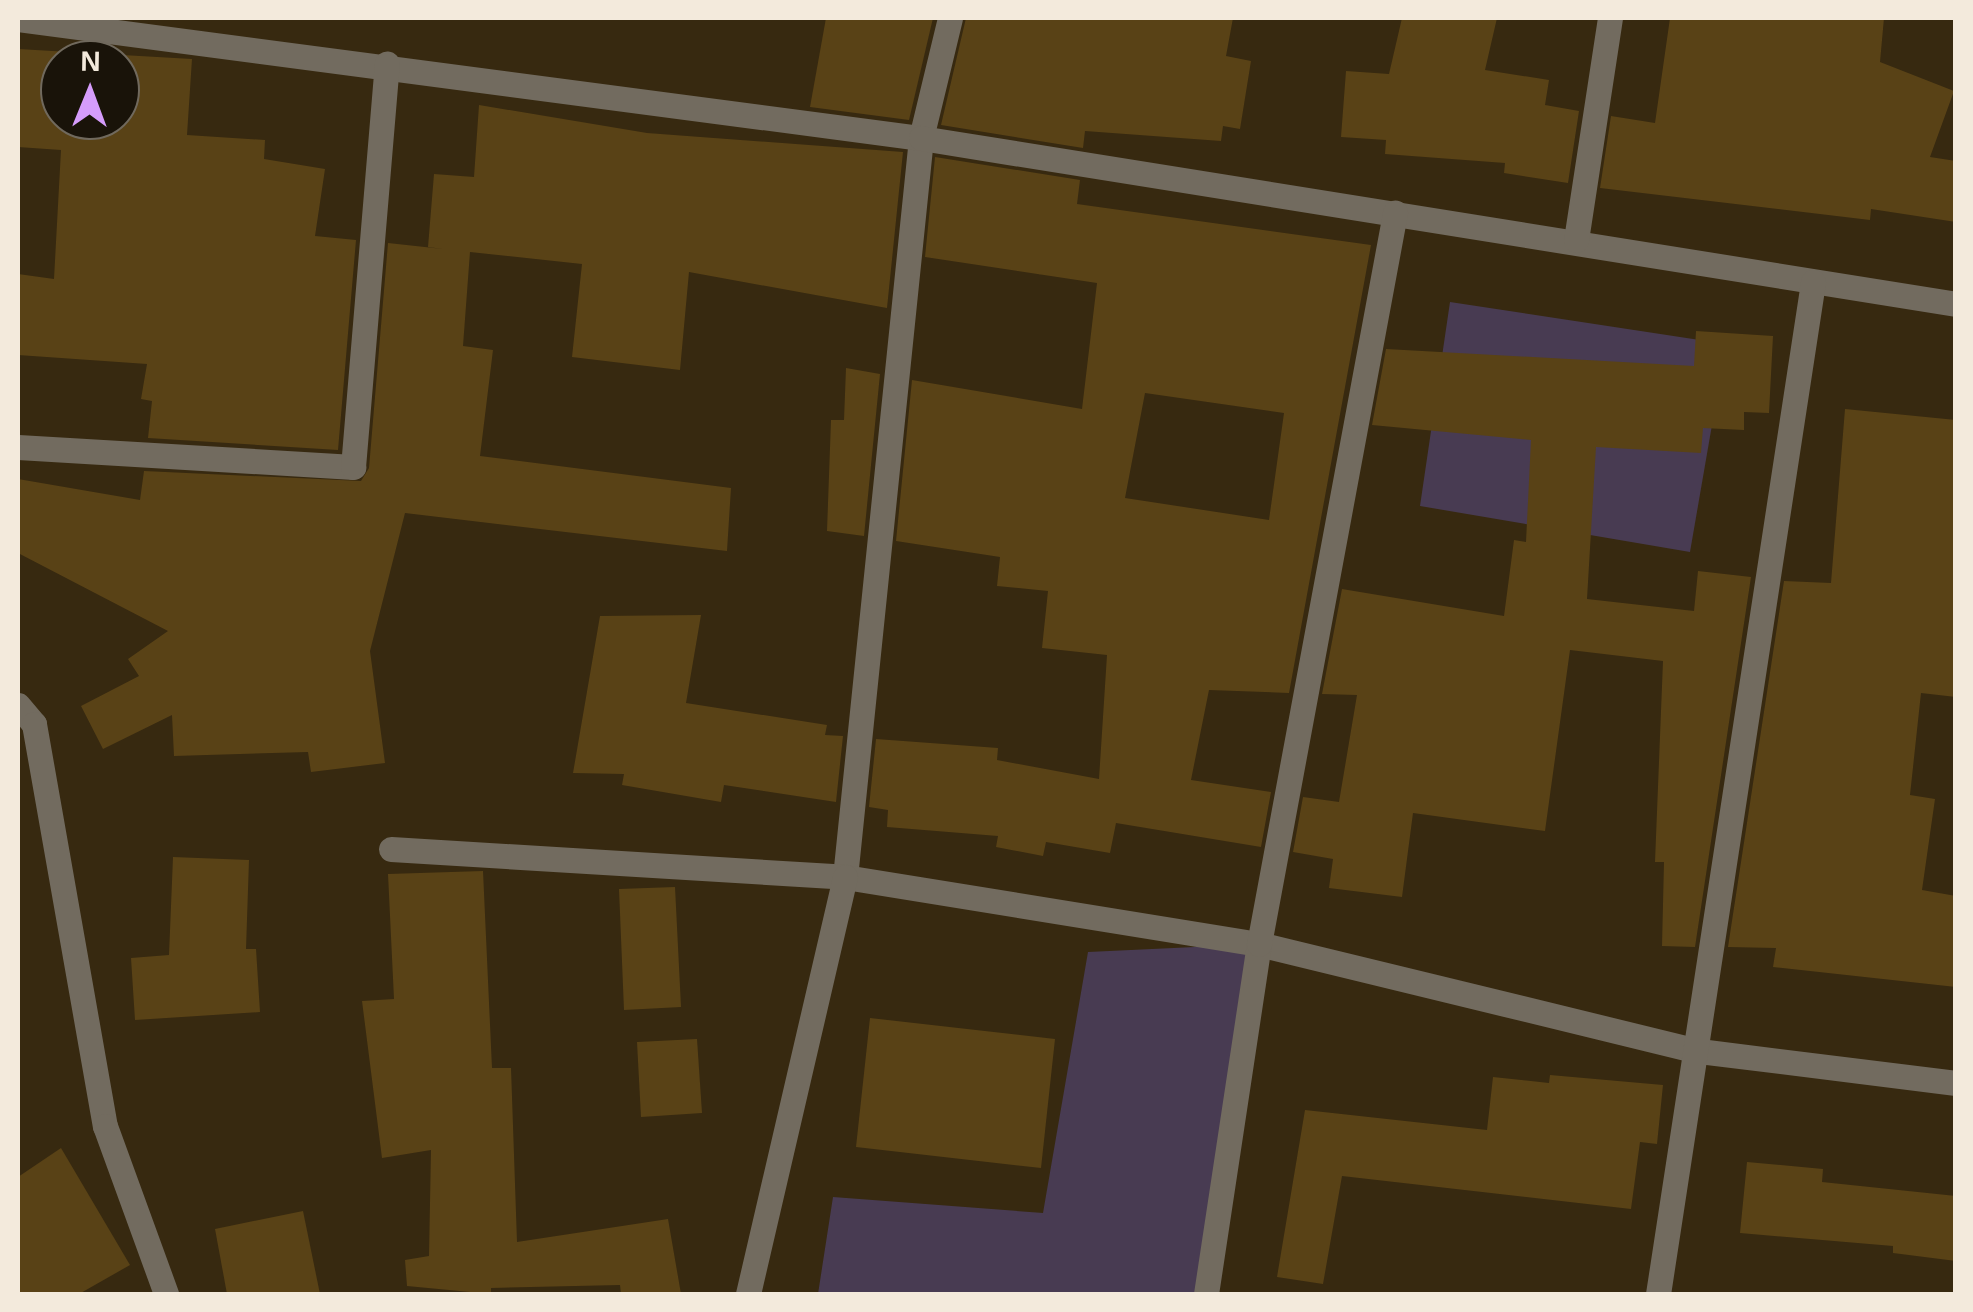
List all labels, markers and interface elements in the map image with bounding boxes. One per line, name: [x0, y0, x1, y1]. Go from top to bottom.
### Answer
north arrow: [40, 40, 140, 140]
text: N: [80, 46, 101, 77]

